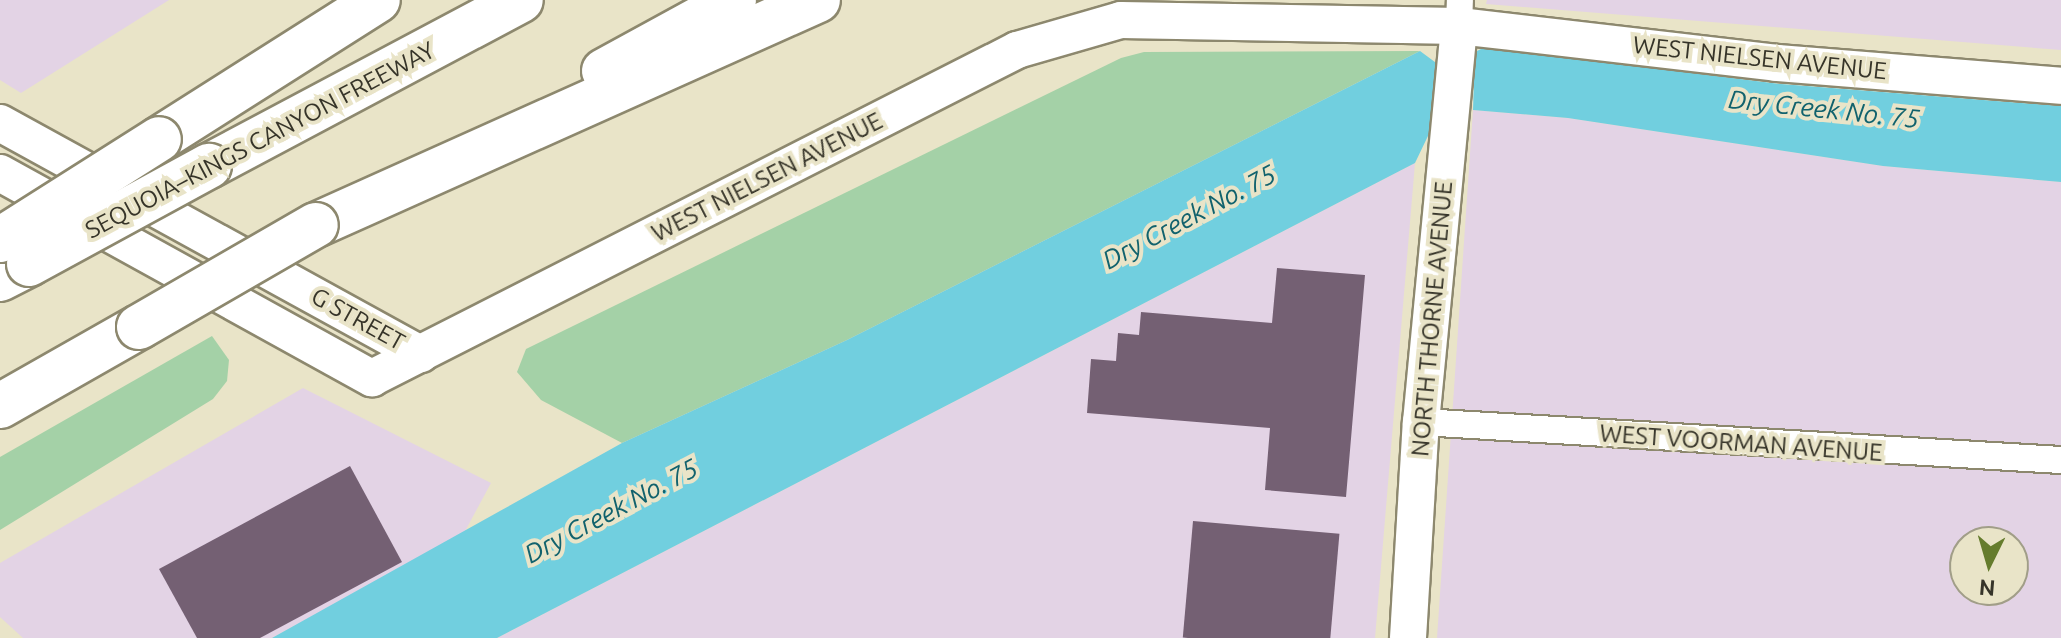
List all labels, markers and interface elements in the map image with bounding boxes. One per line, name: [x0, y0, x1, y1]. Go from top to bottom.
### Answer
street label: WEST NIELSEN AVENUE: [1632, 30, 1888, 86]
street label: SEQUOIA–KINGS CANYON FREEWAY: [80, 35, 440, 245]
water label: Dry Creek No. 75: [1727, 83, 1921, 135]
street label: WEST NIELSEN AVENUE: [647, 106, 887, 248]
water label: Dry Creek No. 75: [1097, 158, 1281, 276]
street label: NORTH THORNE AVENUE: [1406, 180, 1458, 458]
street label: G STREET: [306, 282, 410, 356]
street label: WEST VOORMAN AVENUE: [1599, 419, 1883, 467]
water label: Dry Creek No. 75: [519, 452, 703, 570]
north arrow: [1949, 526, 2029, 606]
text: N: [1978, 575, 1996, 602]

